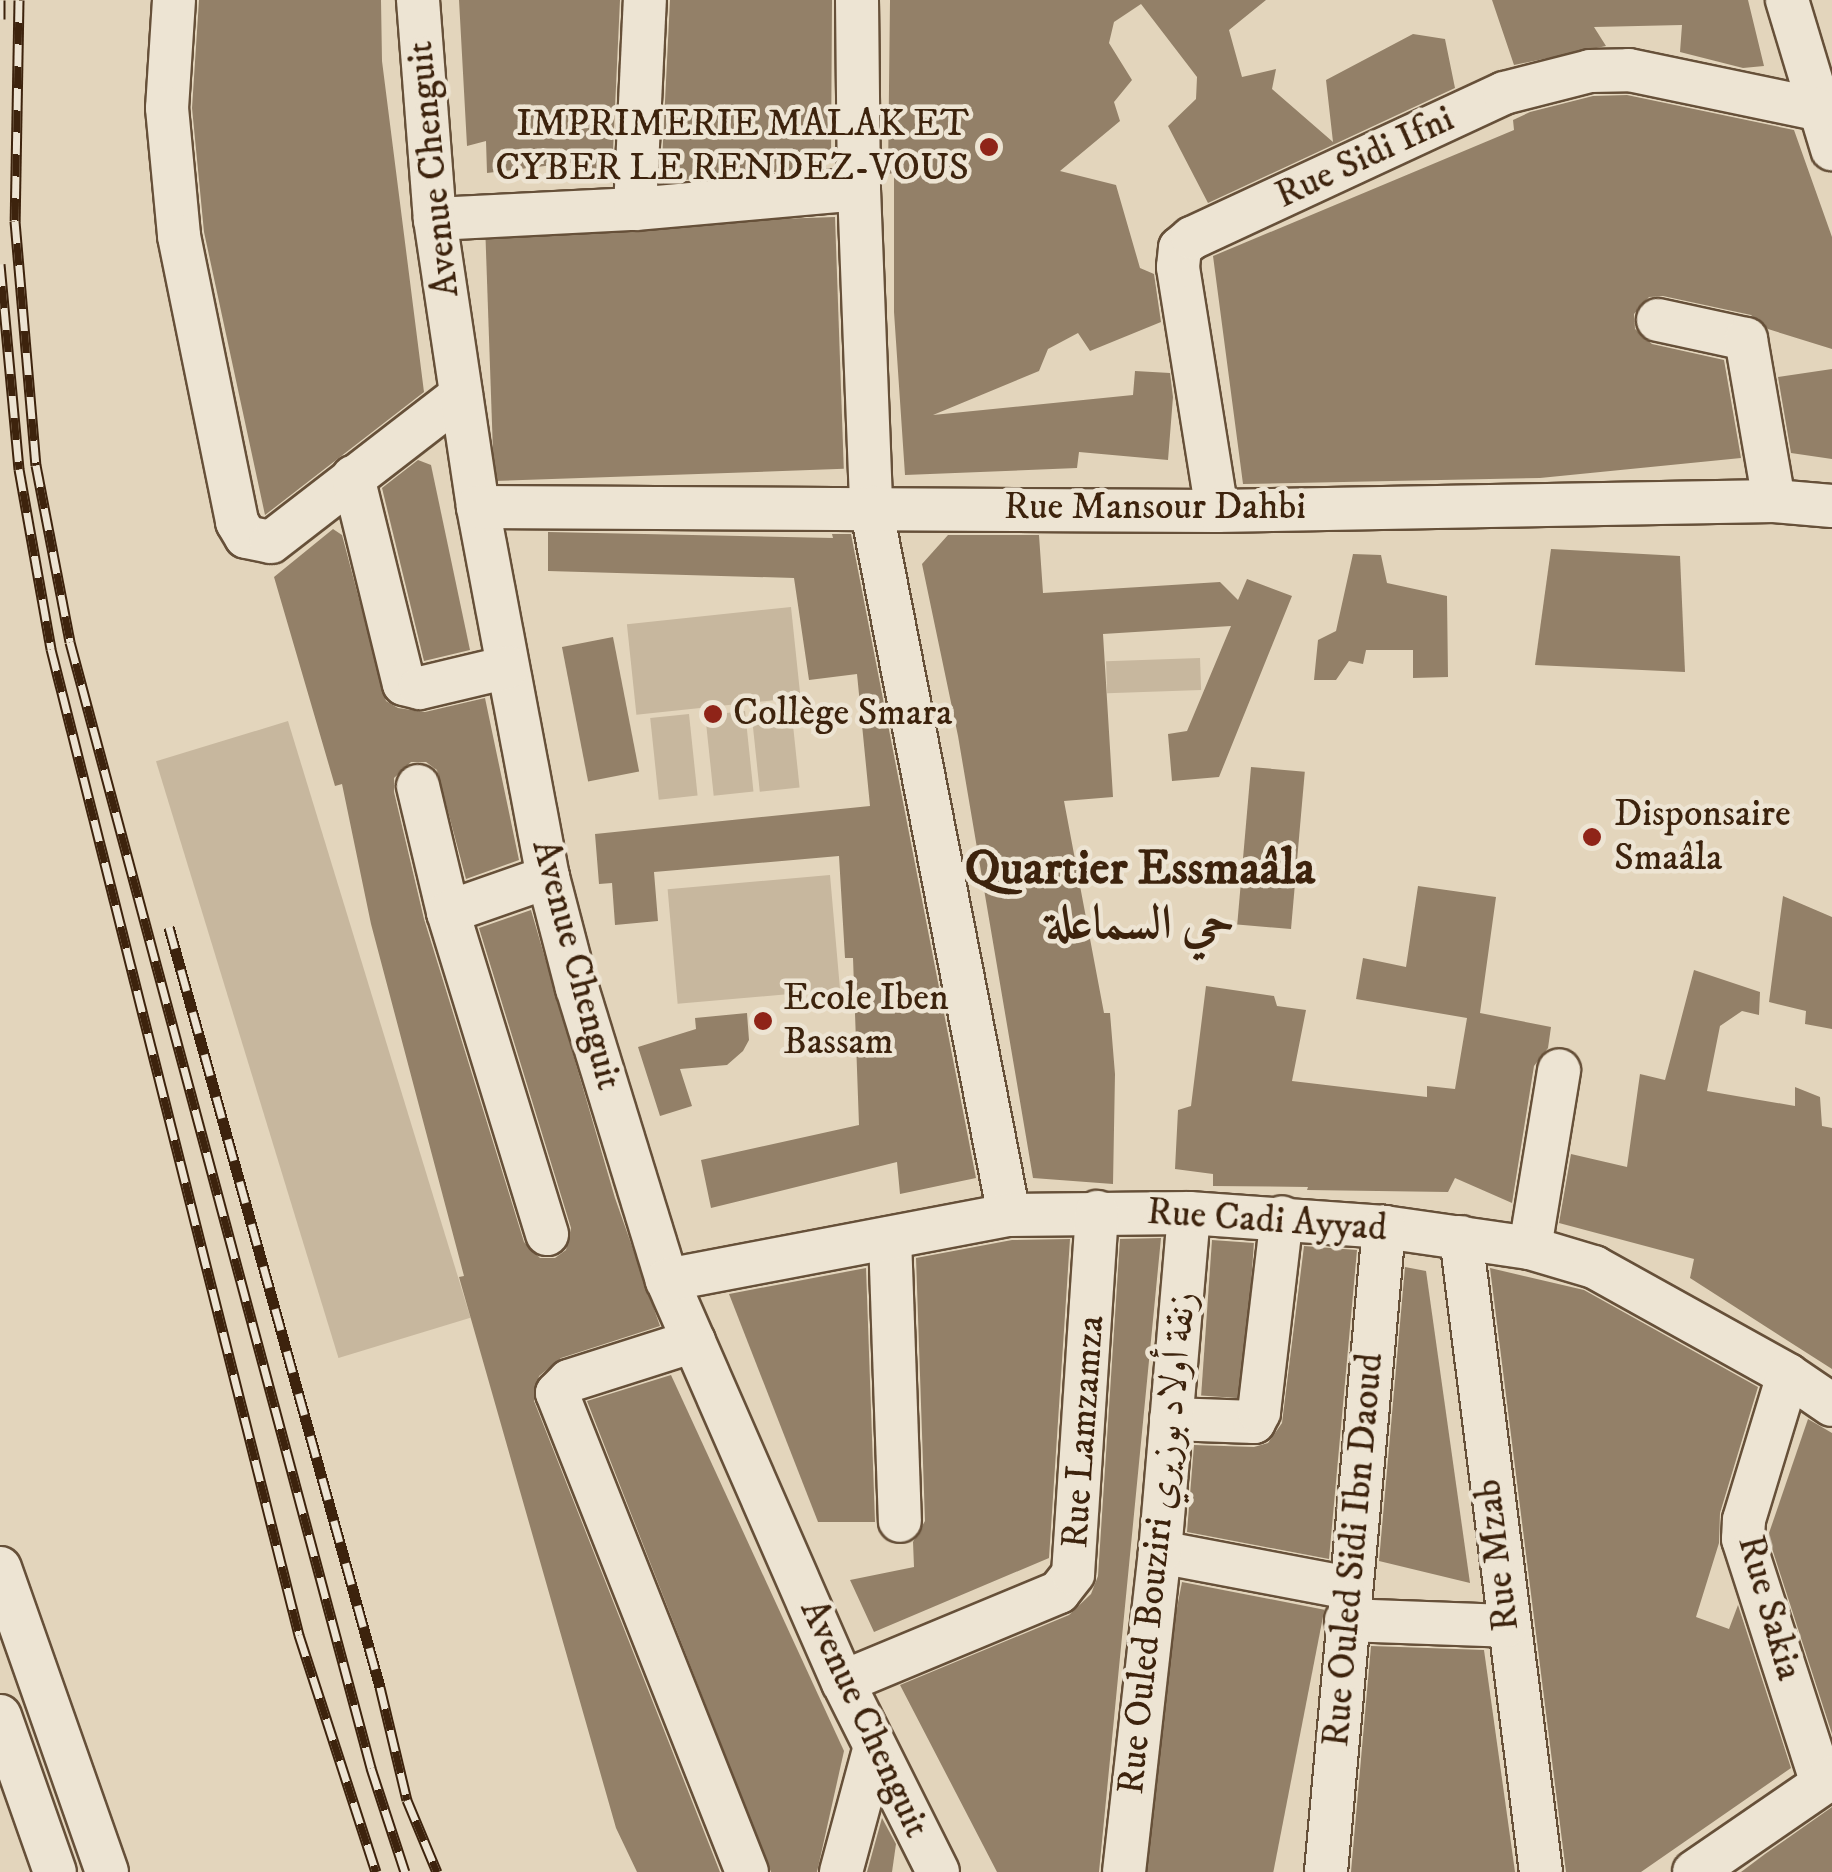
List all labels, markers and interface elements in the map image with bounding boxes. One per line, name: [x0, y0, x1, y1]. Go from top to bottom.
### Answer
street label: Avenue Chenguit: [398, 39, 470, 299]
street label: Rue Sidi Ifni: [1269, 97, 1461, 219]
place label: IMPRIMERIE MALAK ET CYBER LE RENDEZ-VOUS: [495, 102, 969, 192]
marker: IMPRIMERIE MALAK ET CYBER LE RENDEZ-VOUS: [978, 136, 1000, 158]
street label: Rue Mansour Dahbi: [1004, 485, 1306, 531]
place label: Collège Smara: [733, 691, 952, 737]
marker: Collège Smara: [702, 703, 724, 725]
place label: Disponsaire Smaâla: [1614, 792, 1791, 882]
marker: Disponsaire Smaâla: [1579, 824, 1605, 850]
street label: Avenue Chenguit: [521, 835, 631, 1095]
district label: Quartier Essmaâla حي السماعلة: [965, 840, 1315, 953]
place label: Ecole Iben Bassam: [783, 976, 949, 1066]
marker: Ecole Iben Bassam: [752, 1010, 774, 1032]
street label: Rue Cadi Ayyad: [1145, 1190, 1389, 1252]
street label: Rue Ouled Bouziri زنقة أولاد بوزيري: [1109, 1290, 1207, 1796]
street label: Rue Lamzamza: [1053, 1314, 1115, 1550]
street label: Rue Ouled Sidi Ibn Daoud: [1314, 1351, 1394, 1749]
street label: Rue Mzab: [1466, 1476, 1530, 1634]
street label: Rue Sakia: [1727, 1530, 1811, 1686]
street label: Avenue Chenguit: [789, 1593, 939, 1845]

